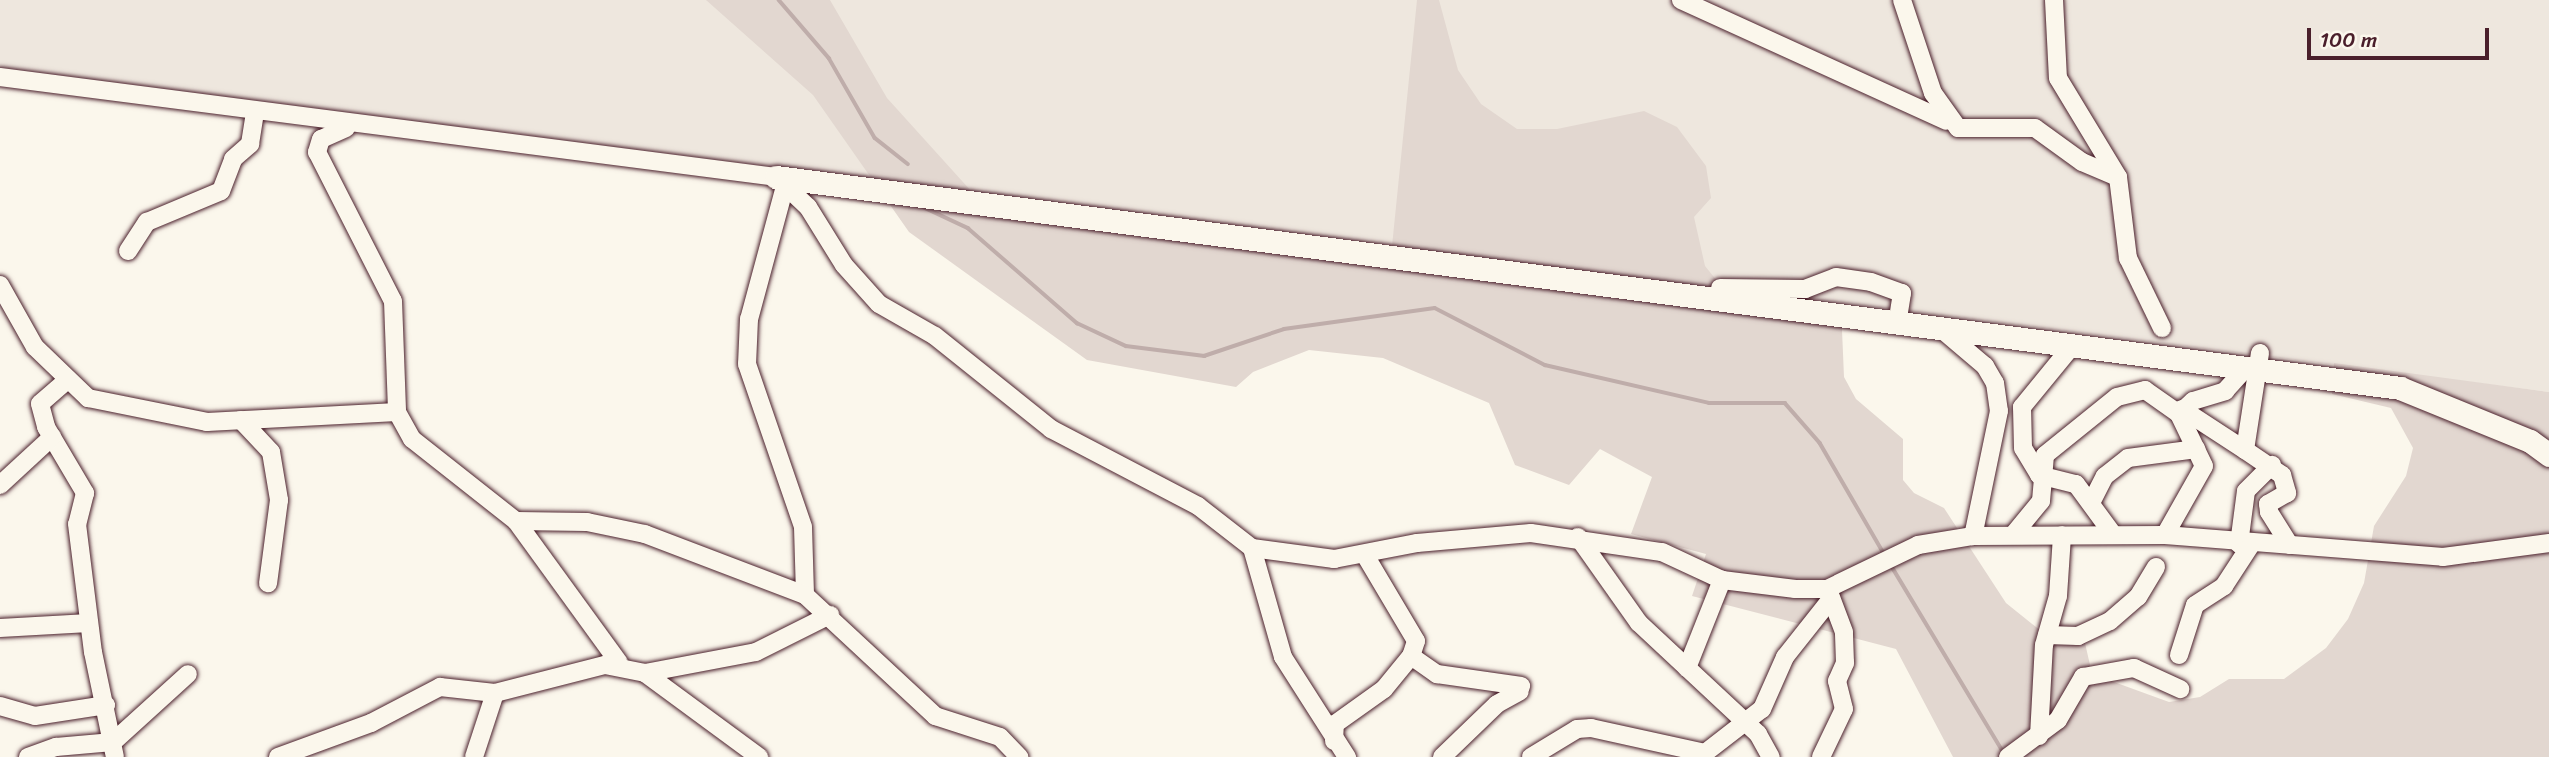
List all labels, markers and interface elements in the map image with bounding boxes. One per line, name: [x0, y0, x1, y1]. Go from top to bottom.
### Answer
scale bar: [2311, 14, 2493, 58]
text: 100 m: [2320, 21, 2377, 59]

